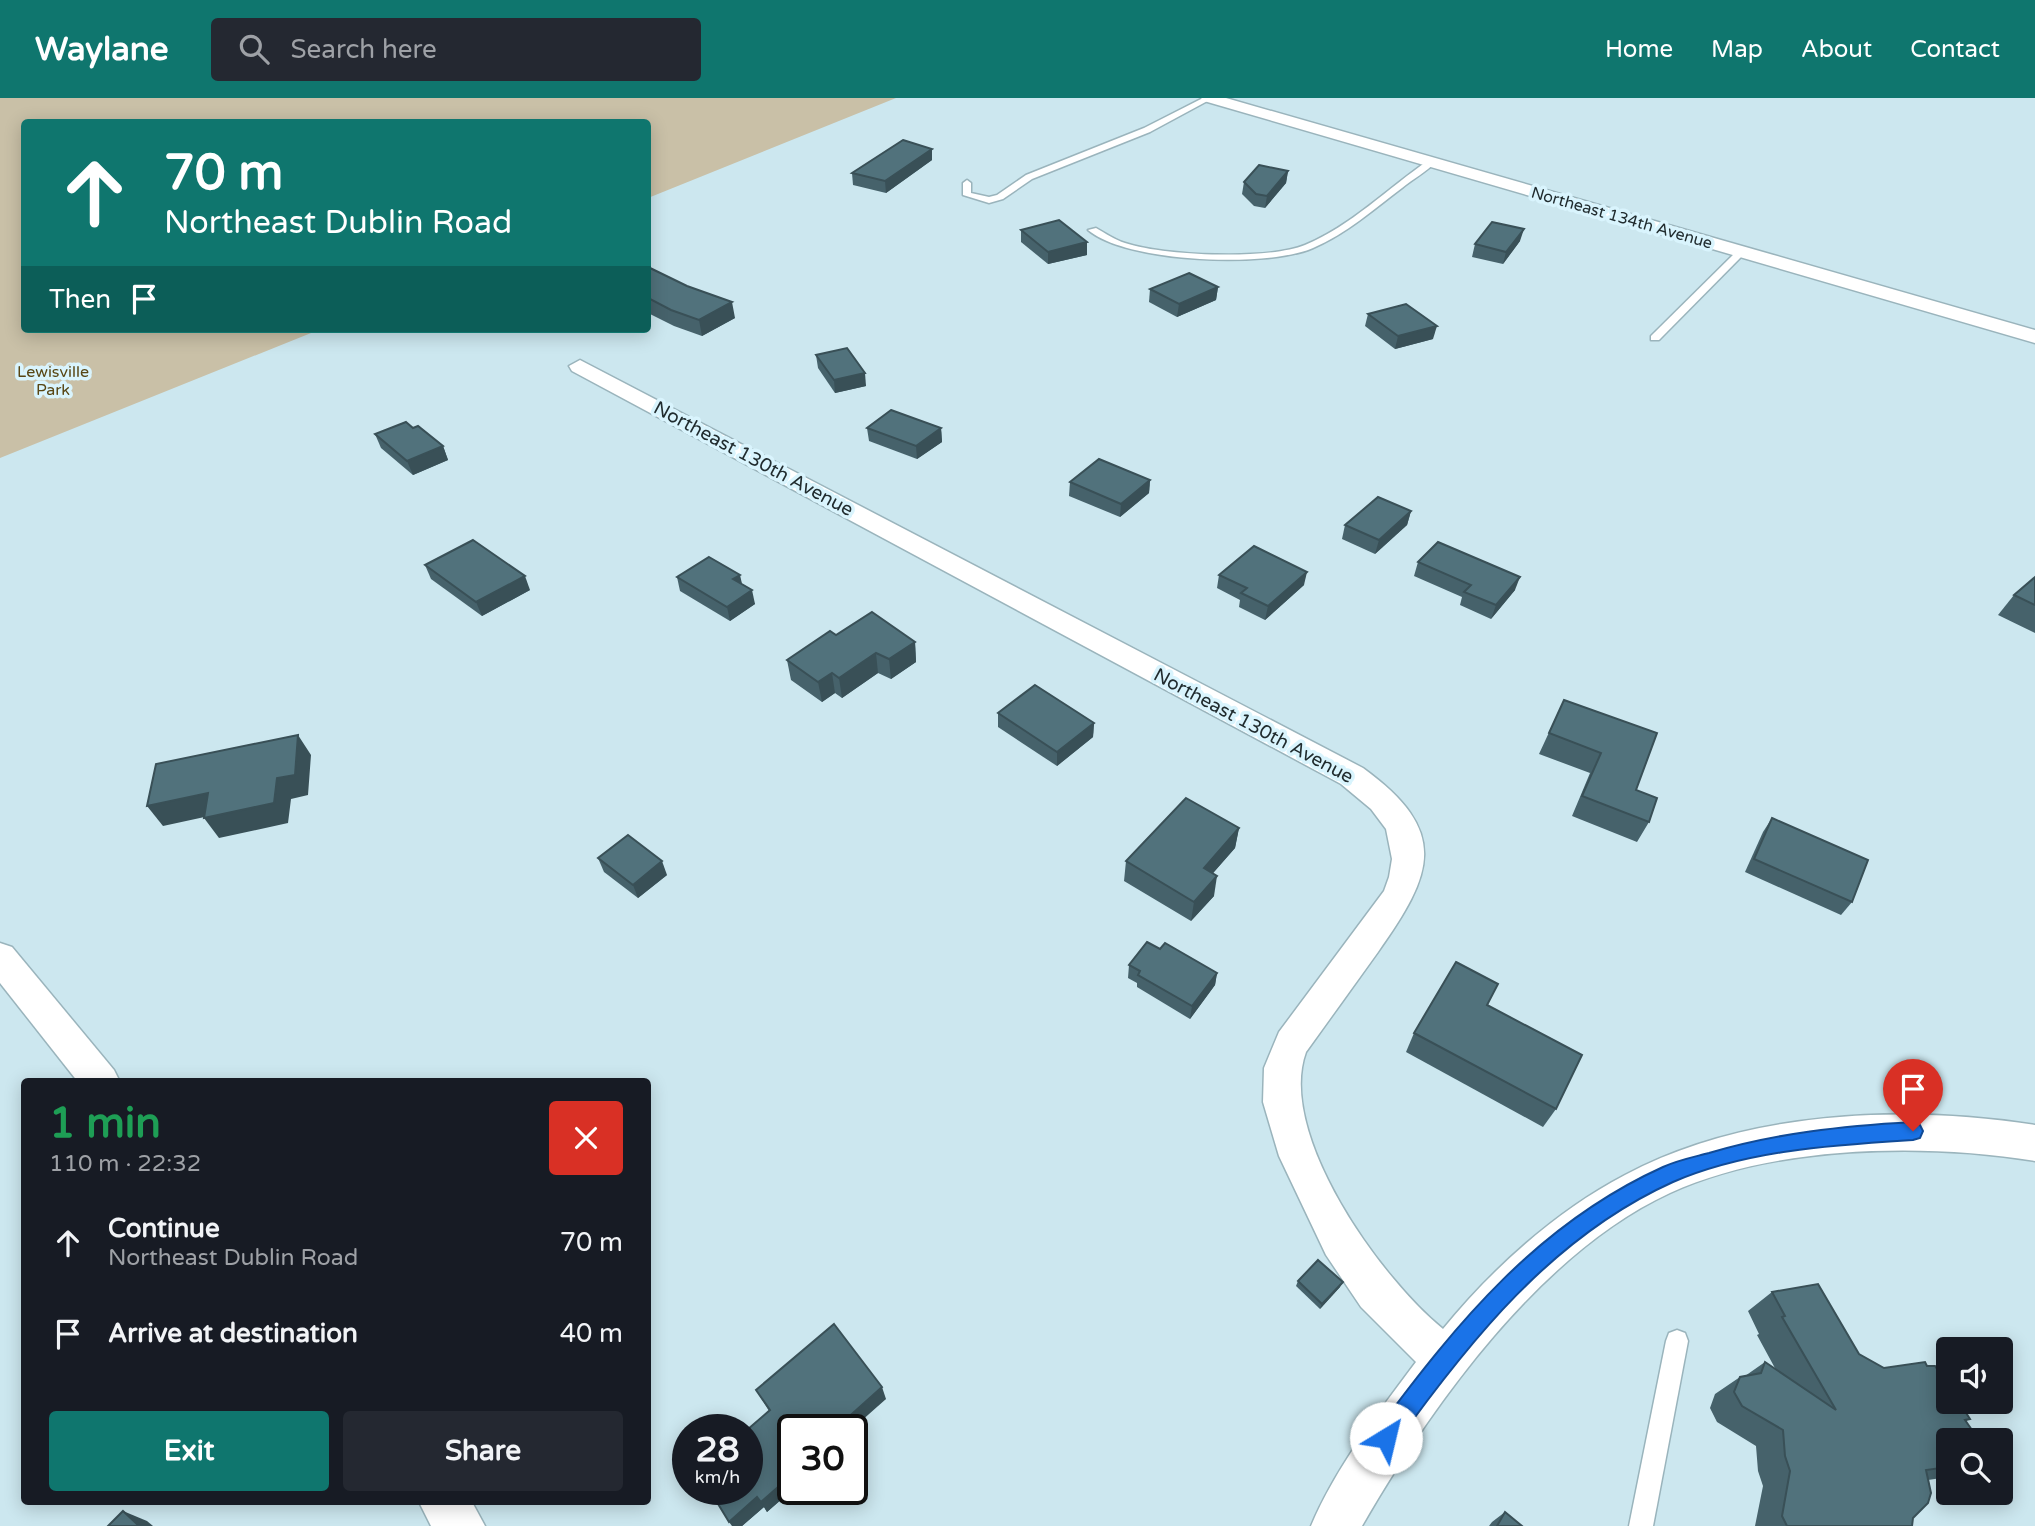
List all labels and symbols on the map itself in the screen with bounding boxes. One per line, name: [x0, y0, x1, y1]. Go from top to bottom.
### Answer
street label: Northeast 134th Avenue: [1529, 182, 1715, 253]
park label: Lewisville Park: [17, 362, 89, 400]
street label: Northeast 130th Avenue: [650, 397, 857, 521]
street label: Northeast 130th Avenue: [1150, 664, 1357, 788]
pin: [1883, 1059, 1943, 1131]
position arrow: [1349, 1401, 1423, 1475]
speed limit sign: 30: [777, 1414, 868, 1505]

